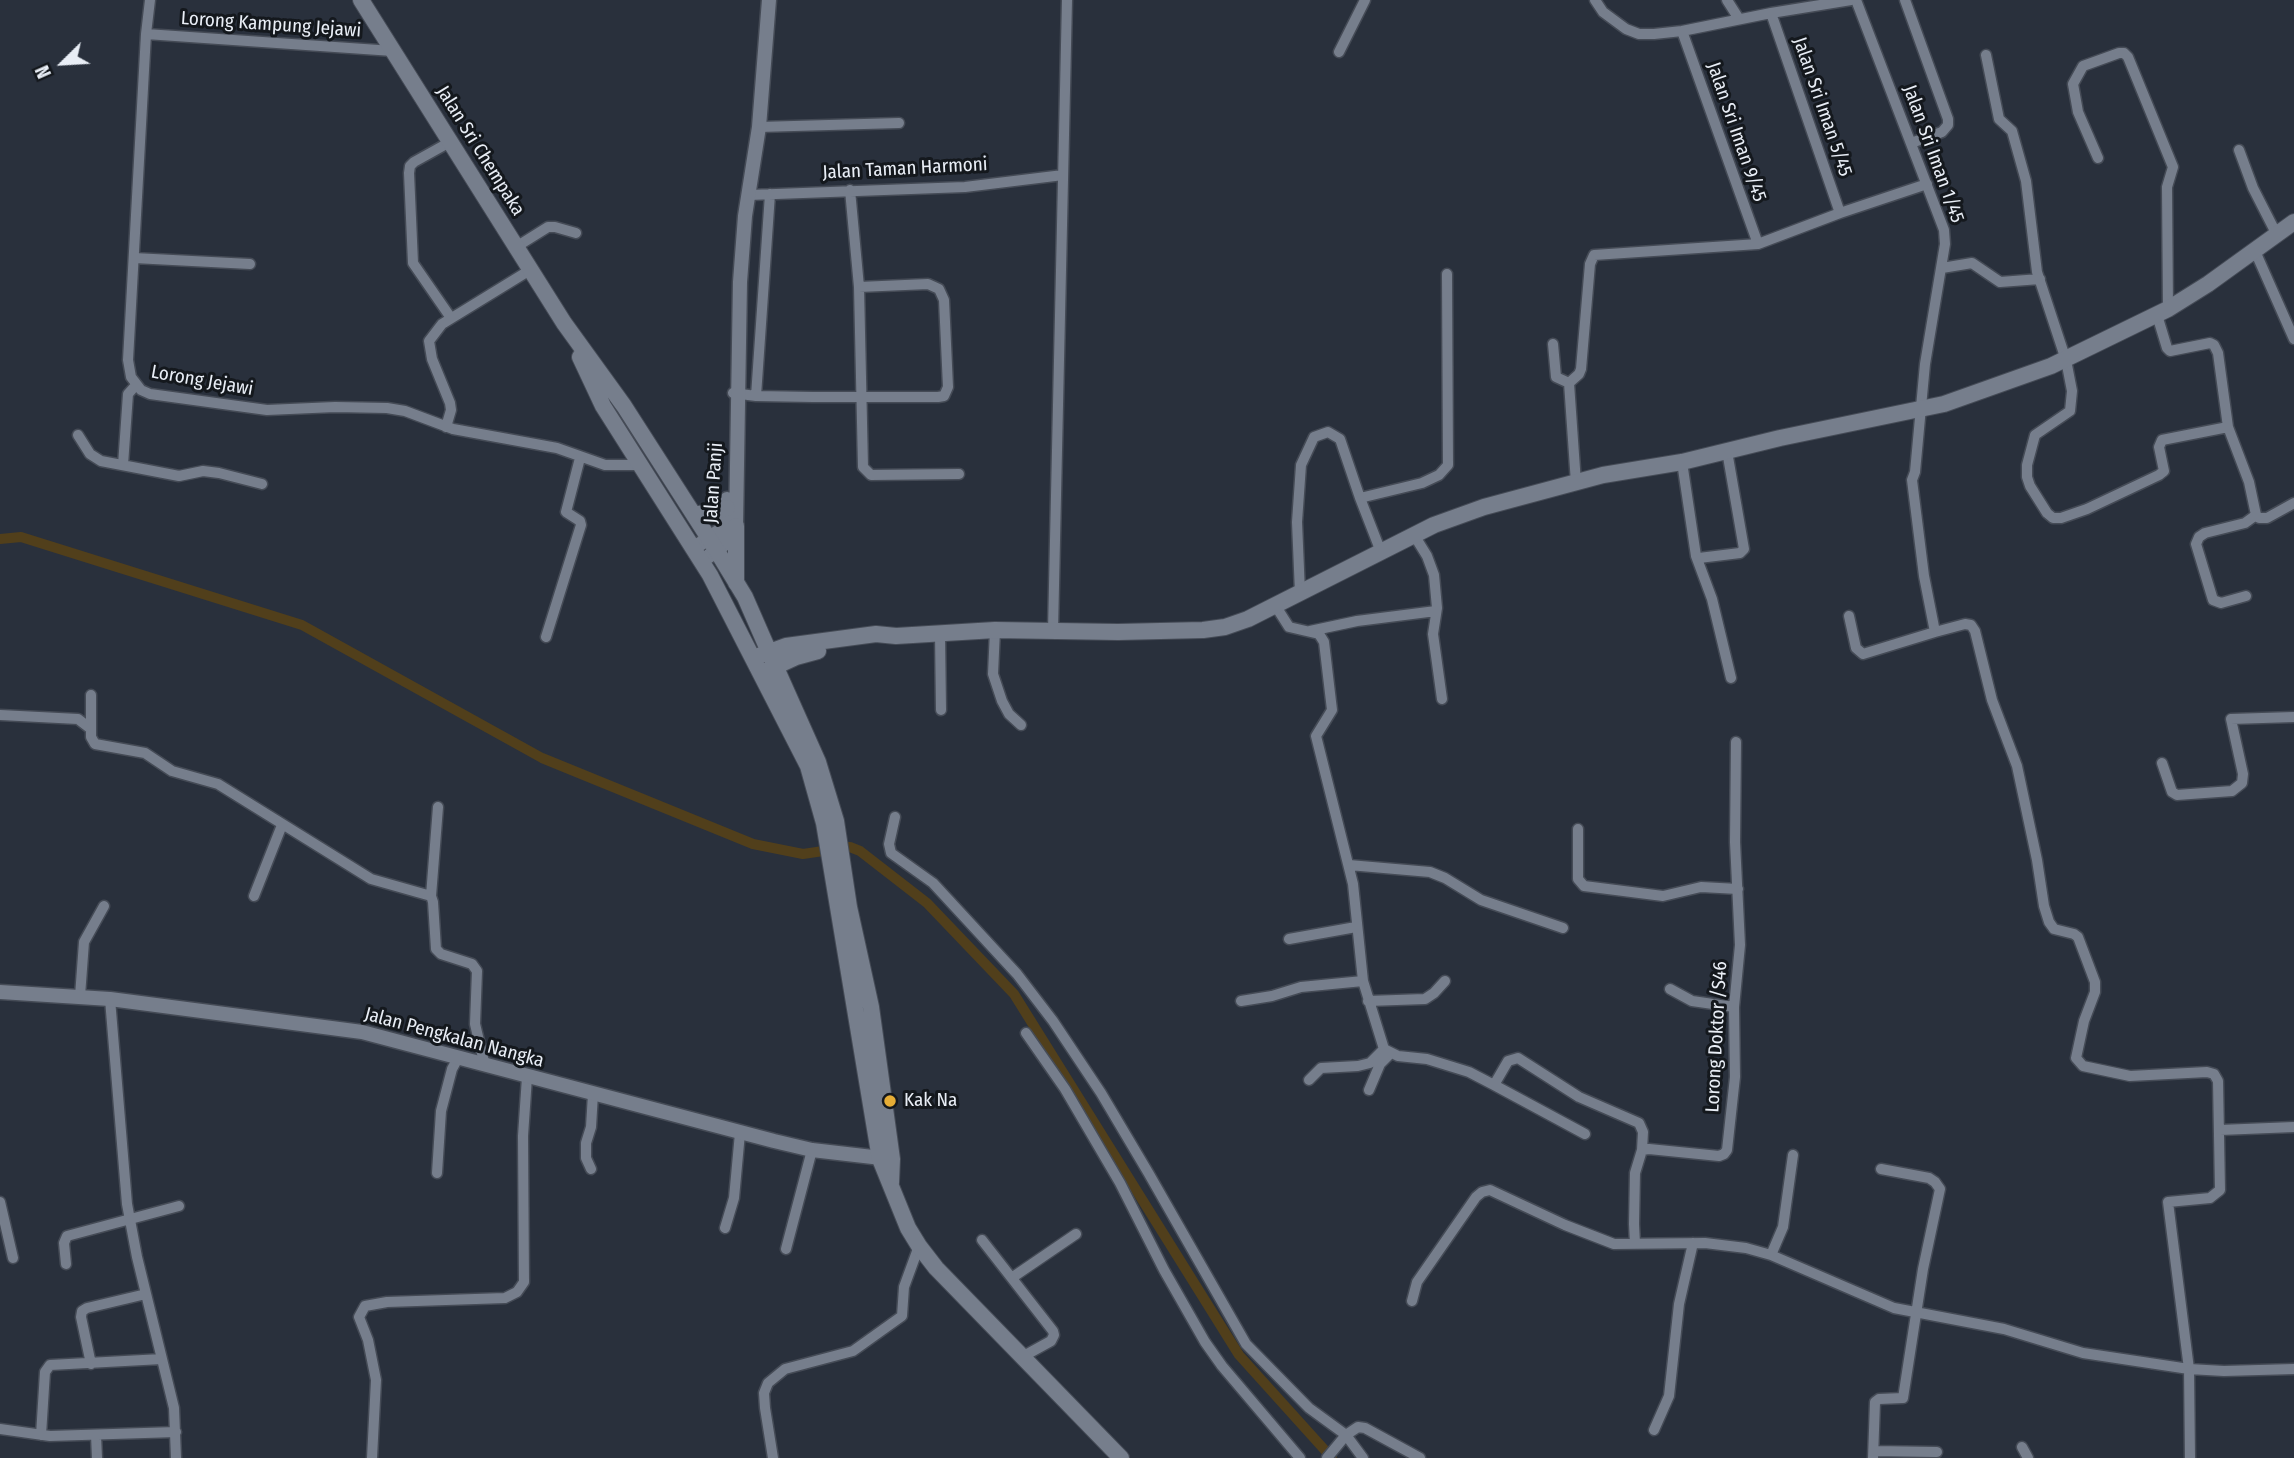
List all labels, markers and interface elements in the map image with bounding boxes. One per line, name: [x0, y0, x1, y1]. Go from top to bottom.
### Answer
street label: Lorong Kampung Jejawi: [180, 7, 362, 43]
north arrow: [28, 28, 98, 98]
street label: Jalan Sri Iman 5/45: [1788, 34, 1856, 180]
street label: Jalan Sri Iman 9/45: [1701, 59, 1771, 205]
text: N: [31, 62, 56, 82]
street label: Jalan Sri Chempaka: [431, 82, 529, 220]
street label: Jalan Sri Iman 1/45: [1898, 82, 1968, 226]
street label: Jalan Taman Harmoni: [822, 153, 988, 185]
street label: Lorong Jejawi: [149, 361, 255, 401]
street label: Jalan Panji: [700, 442, 728, 524]
street label: Lorong Doktor /S46: [1702, 961, 1732, 1113]
street label: Jalan Pengkalan Nangka: [362, 1003, 546, 1073]
place label: Kak Na: [904, 1090, 957, 1112]
marker: Kak Na: [882, 1093, 898, 1109]

